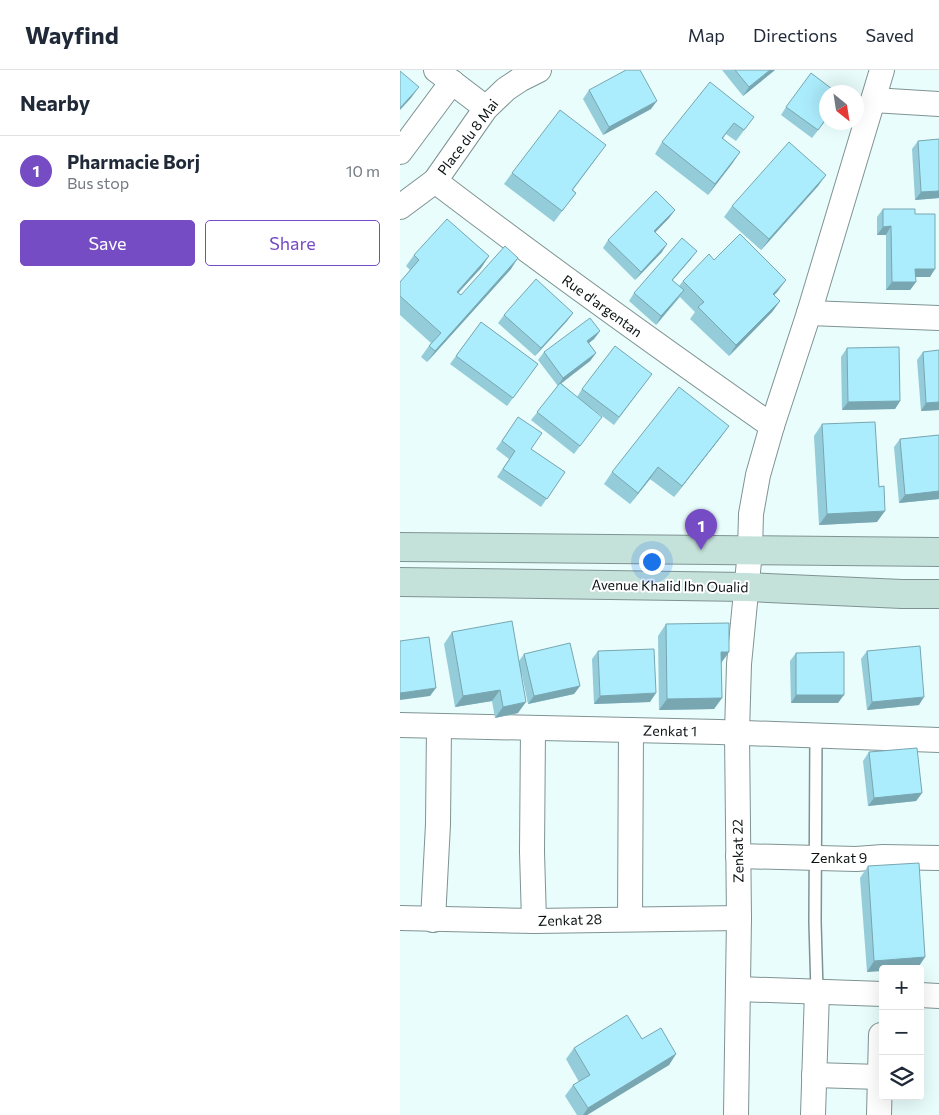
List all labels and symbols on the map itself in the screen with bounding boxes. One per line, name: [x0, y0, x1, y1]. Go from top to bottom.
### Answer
north arrow: [819, 85, 864, 130]
street label: Place du 8 Mai: [434, 95, 502, 178]
street label: Rue d'argentan: [559, 271, 646, 340]
pin: 1: [685, 509, 717, 550]
your location: [639, 549, 665, 575]
street label: Avenue Khalid Ibn Oualid: [592, 576, 749, 595]
street label: Zenkat 1: [643, 722, 697, 739]
street label: Zenkat 22: [728, 819, 747, 883]
street label: Zenkat 9: [811, 849, 867, 866]
street label: Zenkat 28: [538, 910, 602, 929]

